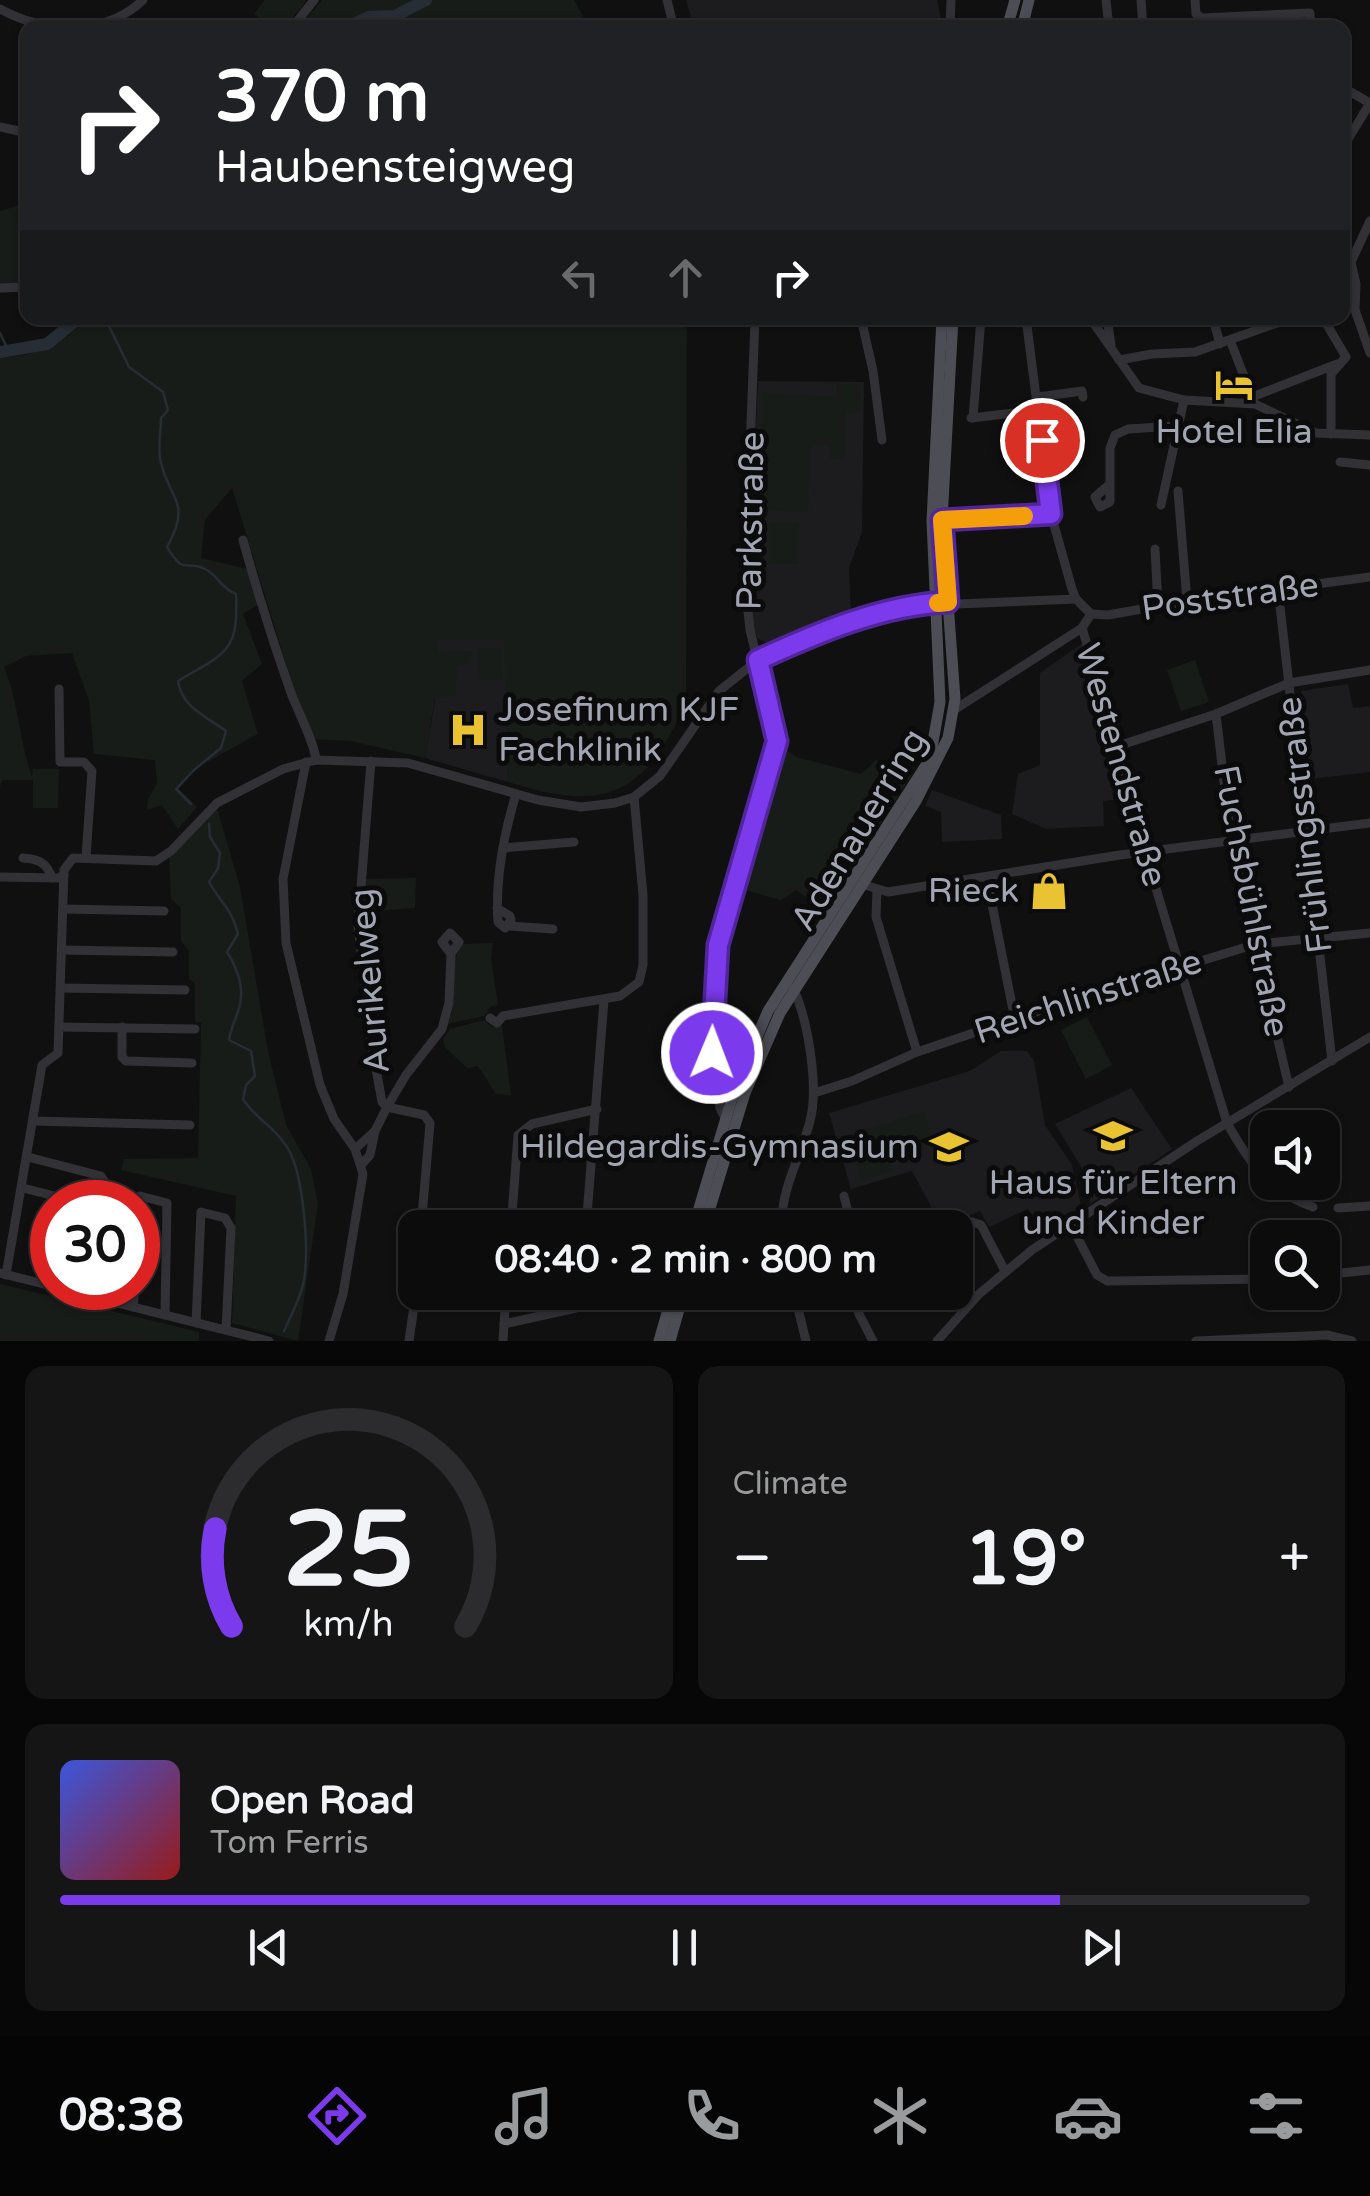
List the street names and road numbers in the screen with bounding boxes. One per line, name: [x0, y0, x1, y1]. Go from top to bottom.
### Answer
street label: Parkstraße: [728, 431, 774, 611]
street label: Poststraße: [1139, 564, 1321, 630]
street label: Westendstraße: [1066, 639, 1176, 891]
street label: Frühlingsstraße: [1268, 694, 1342, 956]
street label: Adenauerring: [782, 721, 936, 939]
street label: Fuchsbühlstraße: [1204, 762, 1298, 1040]
street label: Aurikelweg: [341, 887, 399, 1075]
street label: Reichlinstraße: [969, 941, 1207, 1053]

